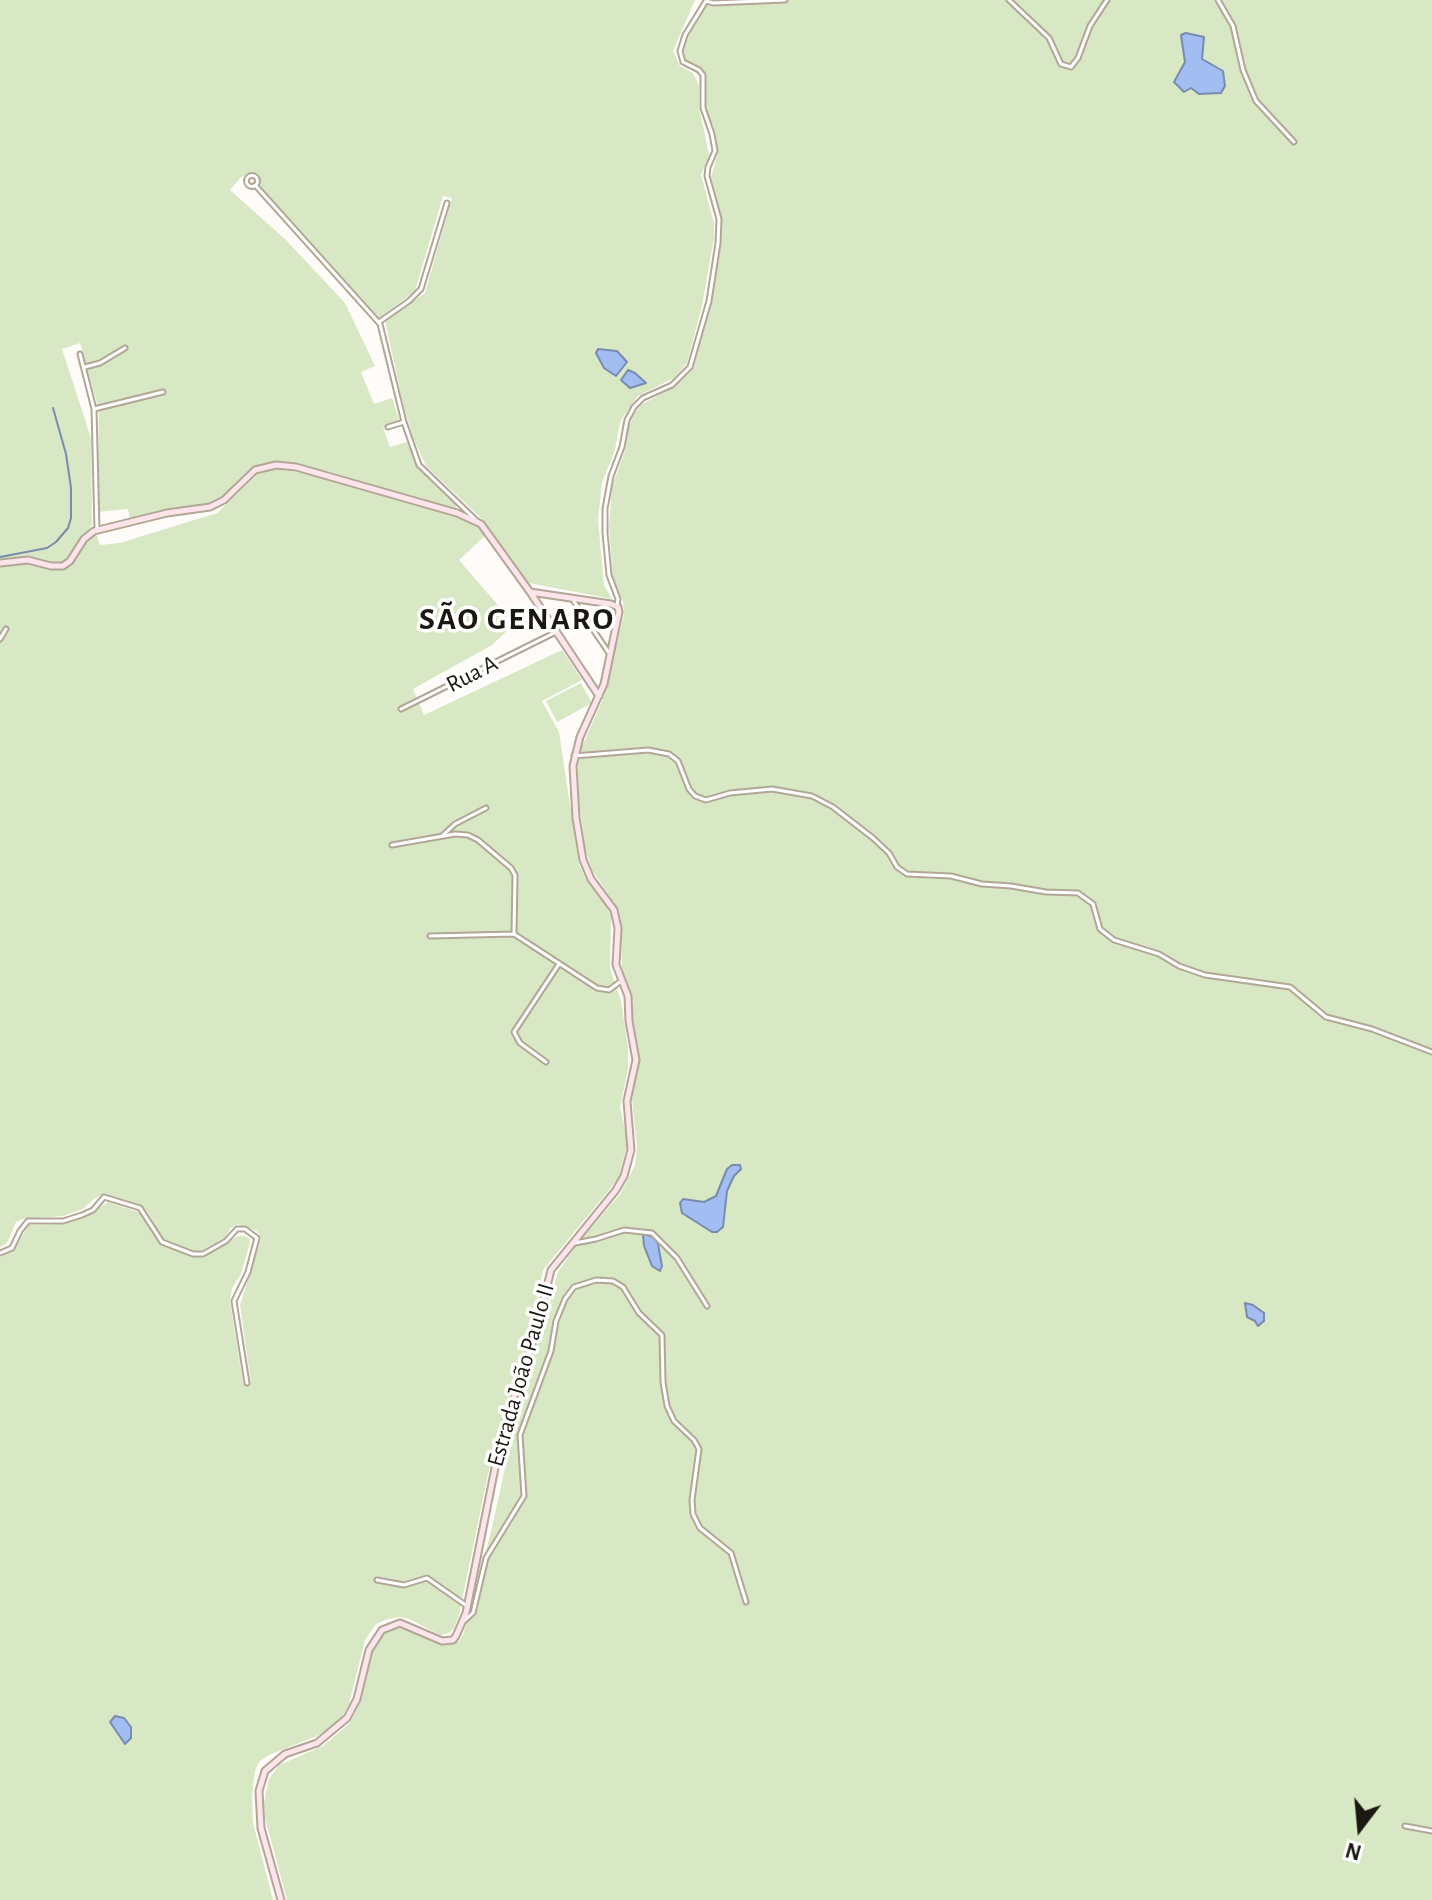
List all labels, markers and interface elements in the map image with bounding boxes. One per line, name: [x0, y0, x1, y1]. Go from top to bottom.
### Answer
district label: SÃO GENARO: [419, 600, 615, 638]
street label: Rua A: [441, 649, 503, 699]
street label: Estrada João Paulo II: [481, 1280, 561, 1470]
north arrow: [1320, 1788, 1400, 1868]
text: N: [1343, 1838, 1364, 1864]

